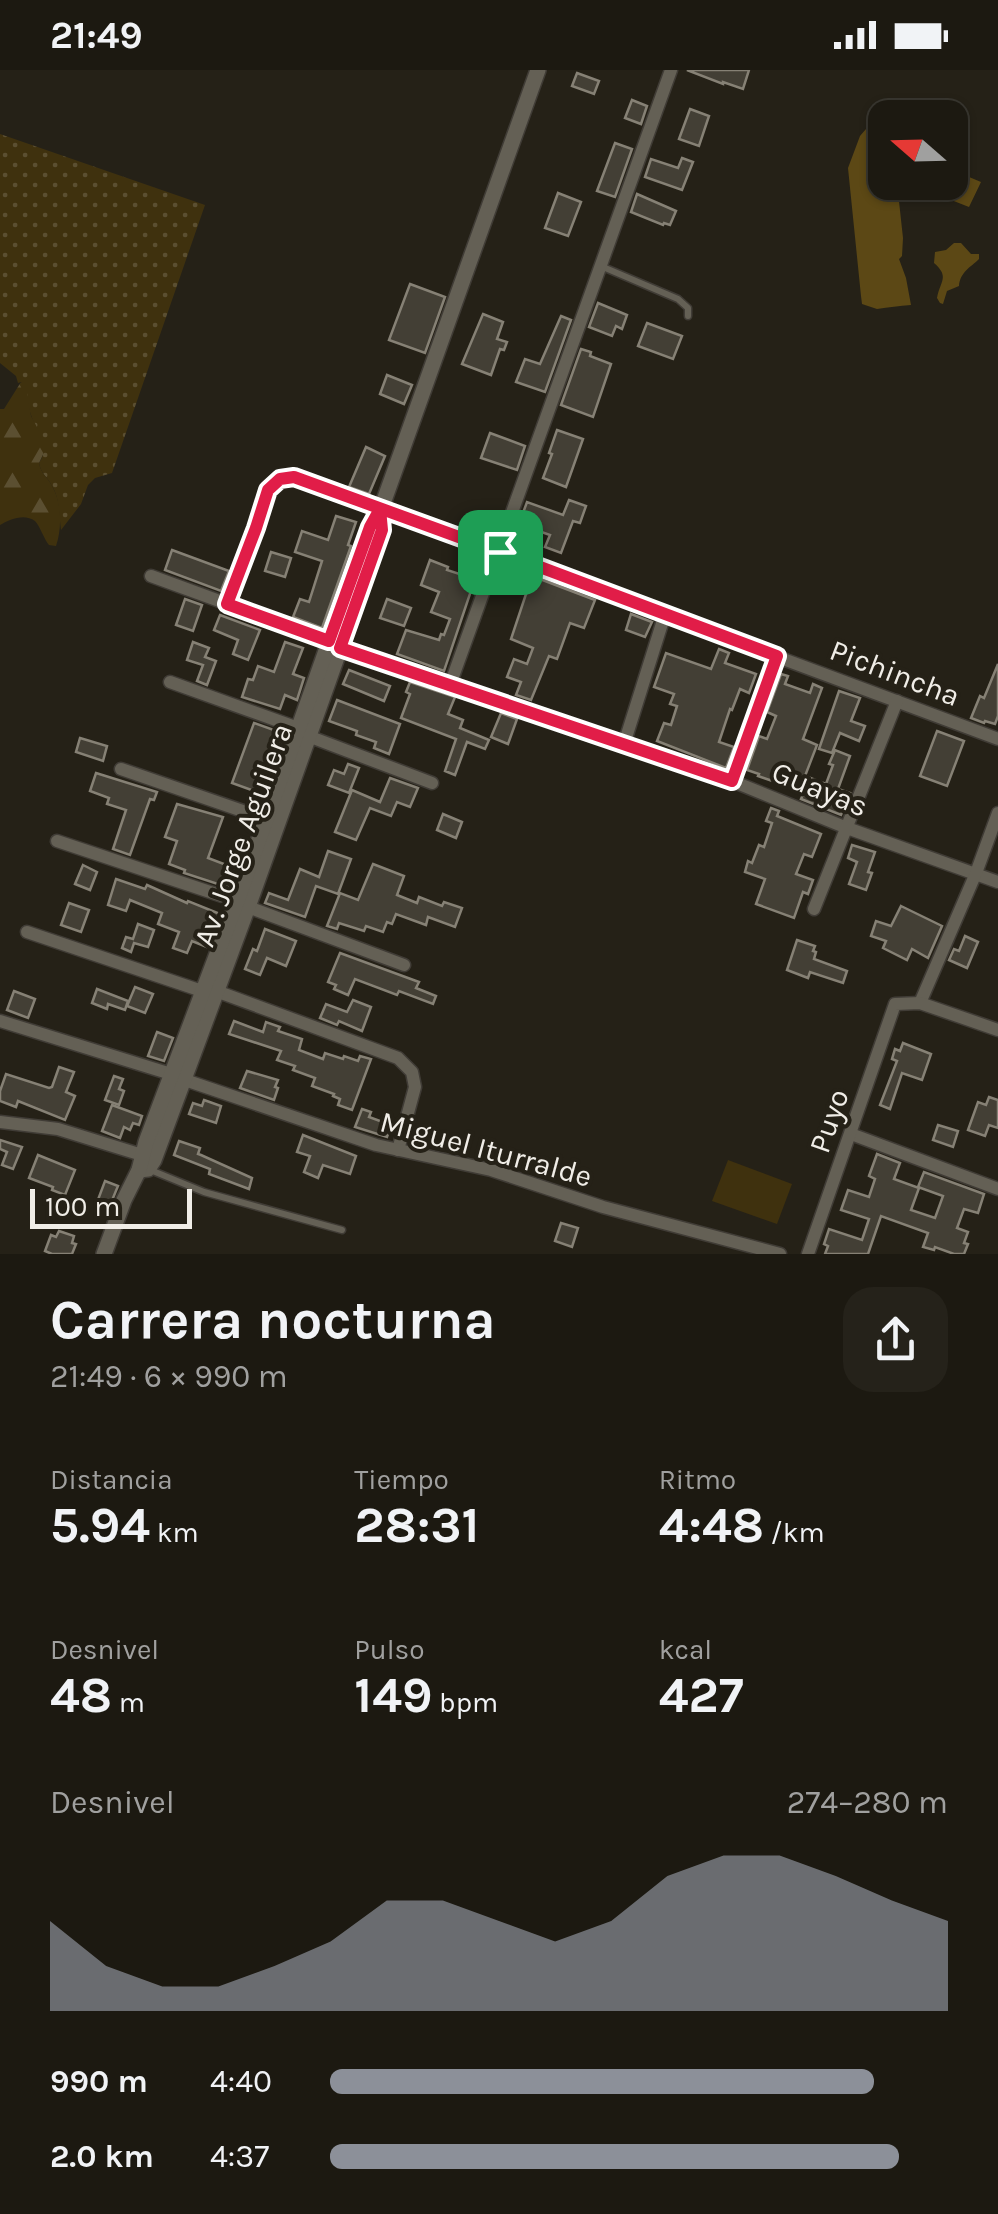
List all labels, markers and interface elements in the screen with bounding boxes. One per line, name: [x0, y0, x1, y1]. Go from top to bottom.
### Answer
text: 21:49: [50, 13, 143, 58]
north arrow: [868, 100, 968, 200]
map controls: [868, 100, 968, 200]
pin: [458, 510, 543, 595]
icon: arrive: [473, 525, 528, 580]
street label: Pichincha: [825, 632, 965, 714]
street label: Av. Jorge Aguilera: [186, 718, 300, 952]
street label: Guayas: [767, 754, 873, 824]
street label: Puyo: [801, 1084, 857, 1158]
street label: Miguel Iturralde: [376, 1103, 596, 1195]
scale bar: [30, 1184, 192, 1228]
text: 100 m: [45, 1190, 120, 1223]
button: share: [843, 1287, 948, 1392]
text: Carrera nocturna: [50, 1288, 496, 1352]
text: 21:49 · 6 × 990 m: [50, 1358, 288, 1395]
text: Distancia: [50, 1463, 173, 1496]
text: Tiempo: [354, 1463, 449, 1496]
text: Ritmo: [659, 1463, 736, 1496]
text: 5.94: [50, 1496, 150, 1555]
text: 28:31: [354, 1496, 479, 1555]
text: 4:48: [659, 1496, 764, 1555]
text: km: [150, 1516, 199, 1549]
text: /km: [764, 1516, 825, 1549]
text: Desnivel: [50, 1633, 159, 1666]
text: Pulso: [354, 1633, 425, 1666]
text: kcal: [659, 1633, 712, 1666]
text: 48: [50, 1666, 112, 1725]
text: 149: [354, 1666, 432, 1725]
text: 427: [659, 1666, 744, 1725]
text: m: [112, 1686, 145, 1719]
text: bpm: [432, 1686, 498, 1719]
text: Desnivel: [50, 1784, 175, 1821]
text: 274–280 m: [787, 1784, 948, 1821]
text: 990 m: [50, 2063, 148, 2100]
text: 4:40: [210, 2063, 272, 2100]
text: 2.0 km: [50, 2138, 154, 2175]
text: 4:37: [210, 2138, 269, 2175]

